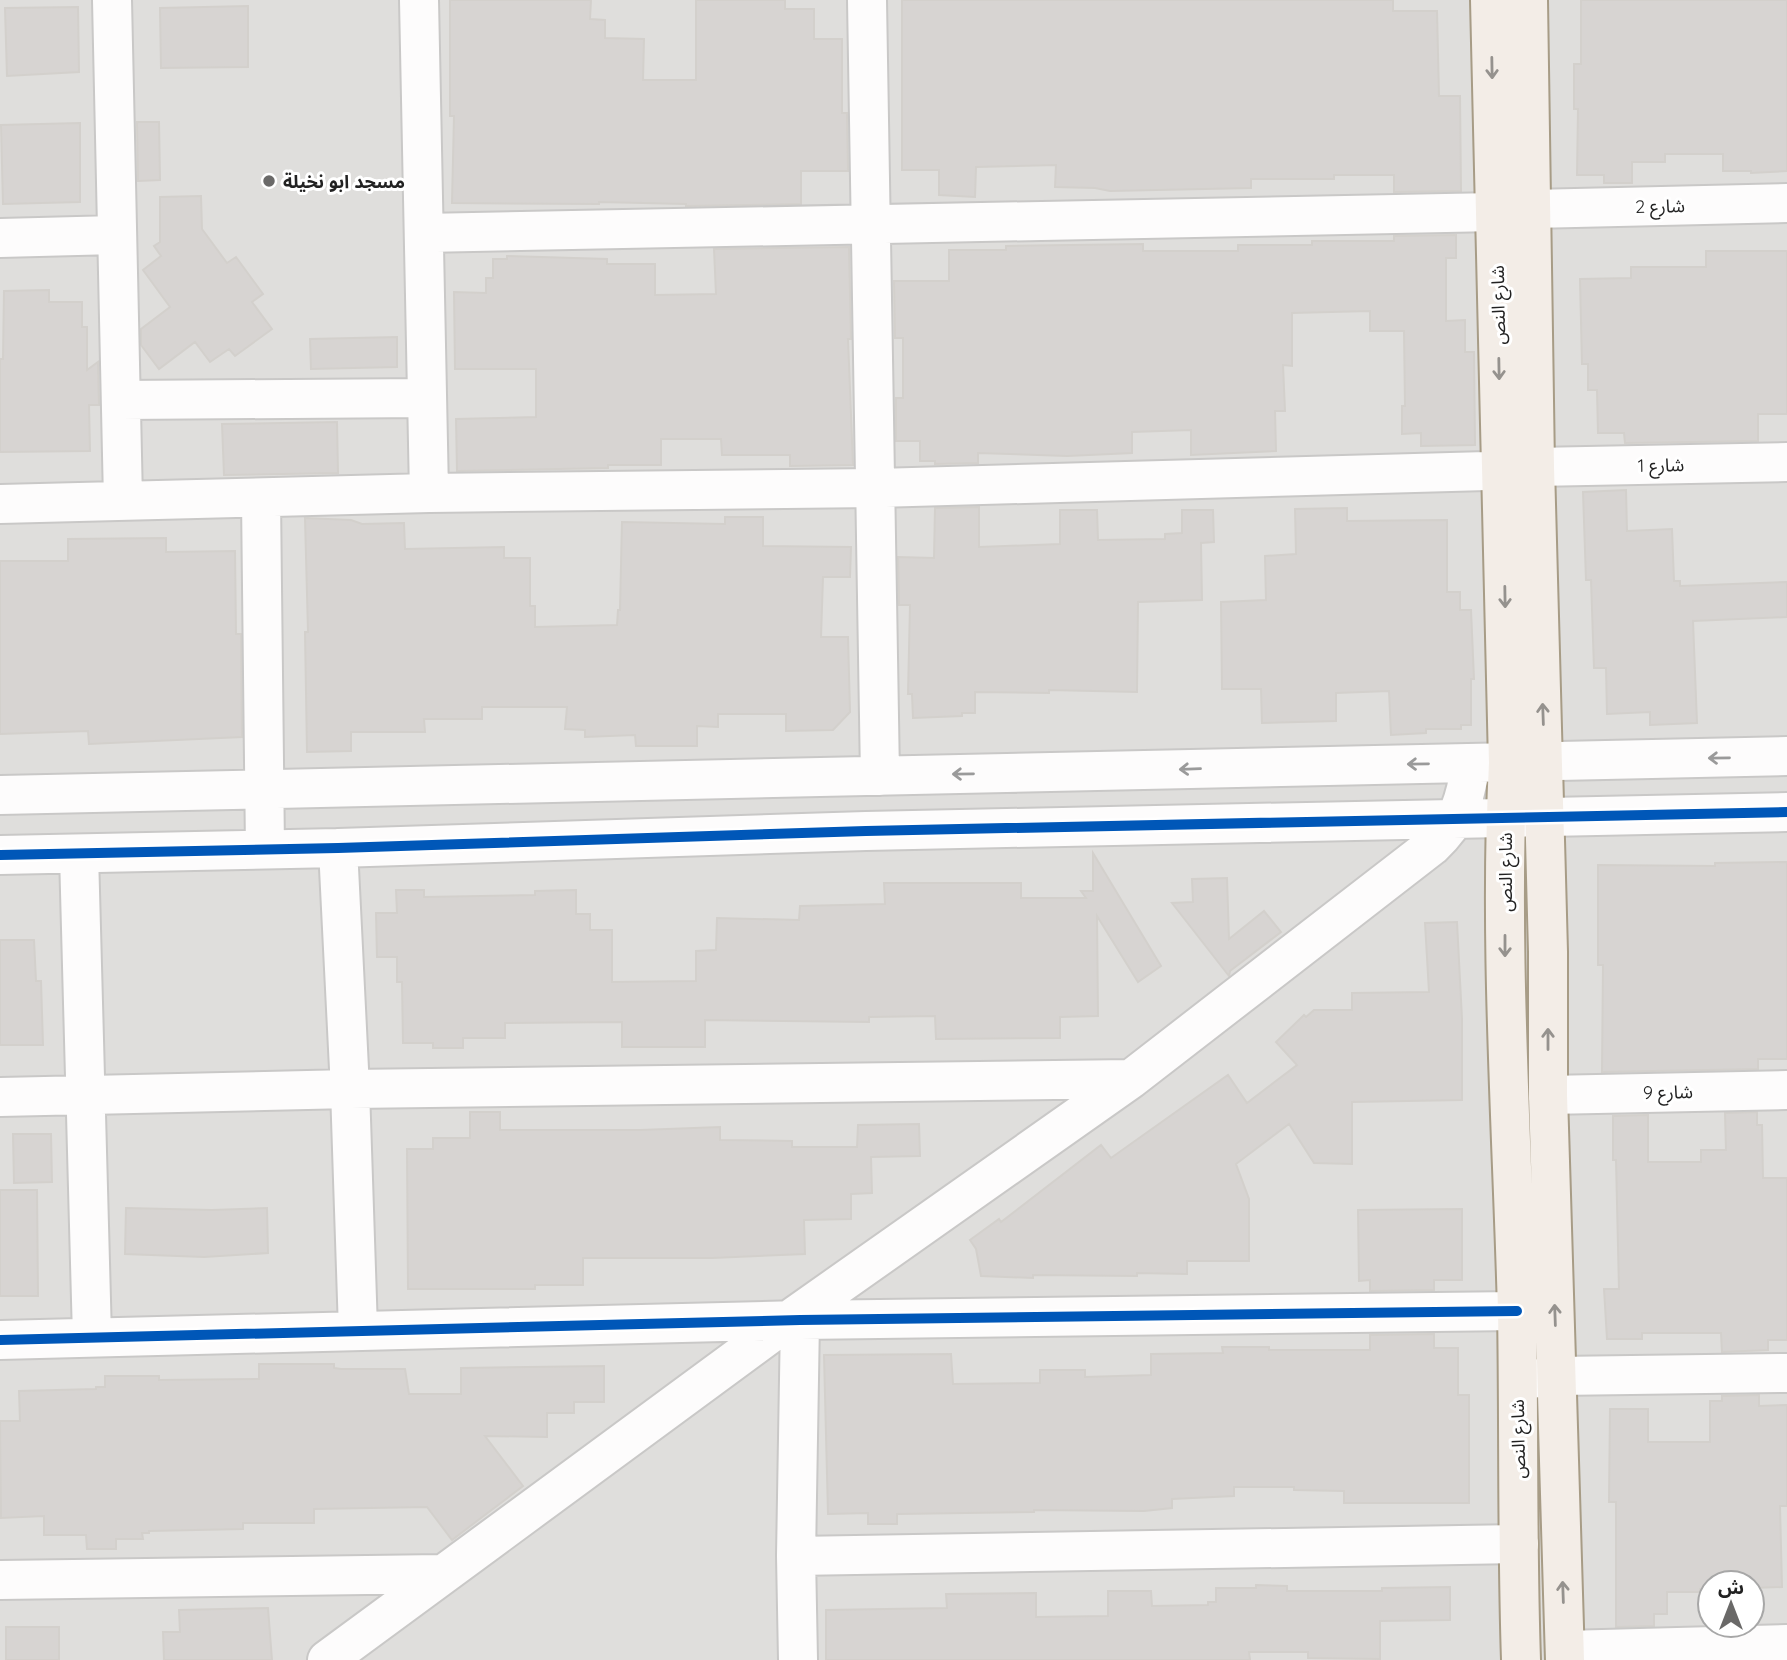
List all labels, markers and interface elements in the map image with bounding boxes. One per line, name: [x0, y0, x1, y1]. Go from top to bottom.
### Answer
one-way arrow: [1485, 56, 1499, 79]
place label: مسجد ابو نخيلة: [283, 170, 405, 193]
marker: مسجد ابو نخيلة: [261, 173, 277, 189]
street label: شارع 2: [1635, 194, 1685, 221]
street label: شارع النص: [1486, 265, 1513, 345]
one-way arrow: [1493, 357, 1506, 380]
street label: شارع 1: [1637, 453, 1685, 480]
one-way arrow: [1498, 585, 1511, 608]
one-way arrow: [1536, 702, 1549, 725]
one-way arrow: [1708, 751, 1731, 764]
one-way arrow: [1407, 757, 1430, 771]
one-way arrow: [1179, 762, 1202, 775]
one-way arrow: [952, 767, 975, 781]
street label: شارع النص: [1494, 832, 1520, 912]
one-way arrow: [1498, 935, 1512, 958]
one-way arrow: [1541, 1028, 1555, 1051]
street label: شارع 9: [1643, 1080, 1693, 1107]
one-way arrow: [1548, 1304, 1561, 1327]
street label: شارع النص: [1506, 1399, 1533, 1479]
north arrow: [1696, 1569, 1766, 1639]
text: ش: [1718, 1575, 1744, 1599]
one-way arrow: [1557, 1581, 1570, 1604]

